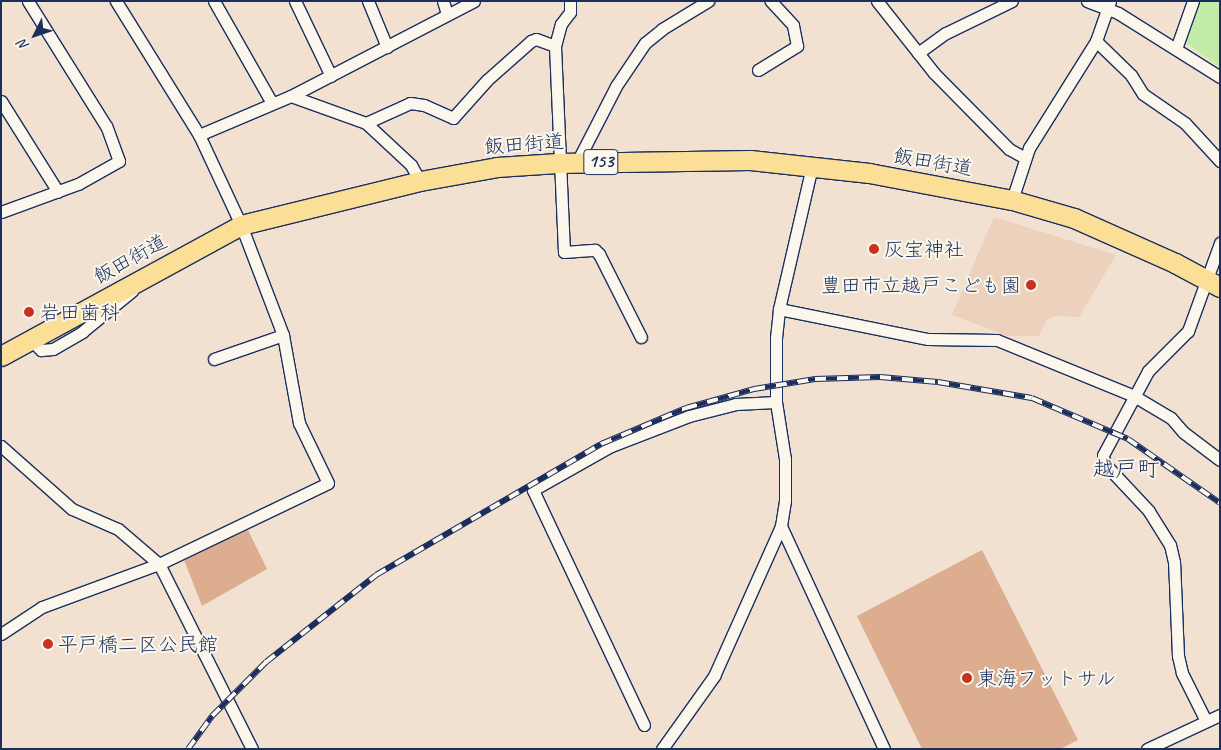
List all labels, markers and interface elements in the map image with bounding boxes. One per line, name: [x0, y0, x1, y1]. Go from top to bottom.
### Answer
north arrow: [10, 10, 60, 60]
text: N: [14, 36, 33, 54]
street label: 飯田街道: [483, 129, 565, 159]
street label: 飯田街道: [892, 143, 974, 181]
road number: 153: [582, 146, 620, 178]
street label: 飯田街道: [89, 229, 171, 289]
place label: 灰宝神社: [884, 237, 964, 261]
marker: 灰宝神社: [868, 243, 880, 255]
place label: 豊田市立越戸こども園: [821, 273, 1021, 297]
marker: 豊田市立越戸こども園: [1025, 279, 1037, 291]
place label: 岩田歯科: [40, 300, 120, 324]
marker: 岩田歯科: [22, 305, 36, 319]
district label: 越戸町: [1093, 457, 1159, 483]
place label: 平戸橋二区公民館: [58, 632, 218, 656]
marker: 平戸橋二区公民館: [42, 638, 54, 650]
place label: 東海フットサル: [977, 666, 1117, 690]
marker: 東海フットサル: [961, 672, 973, 684]

